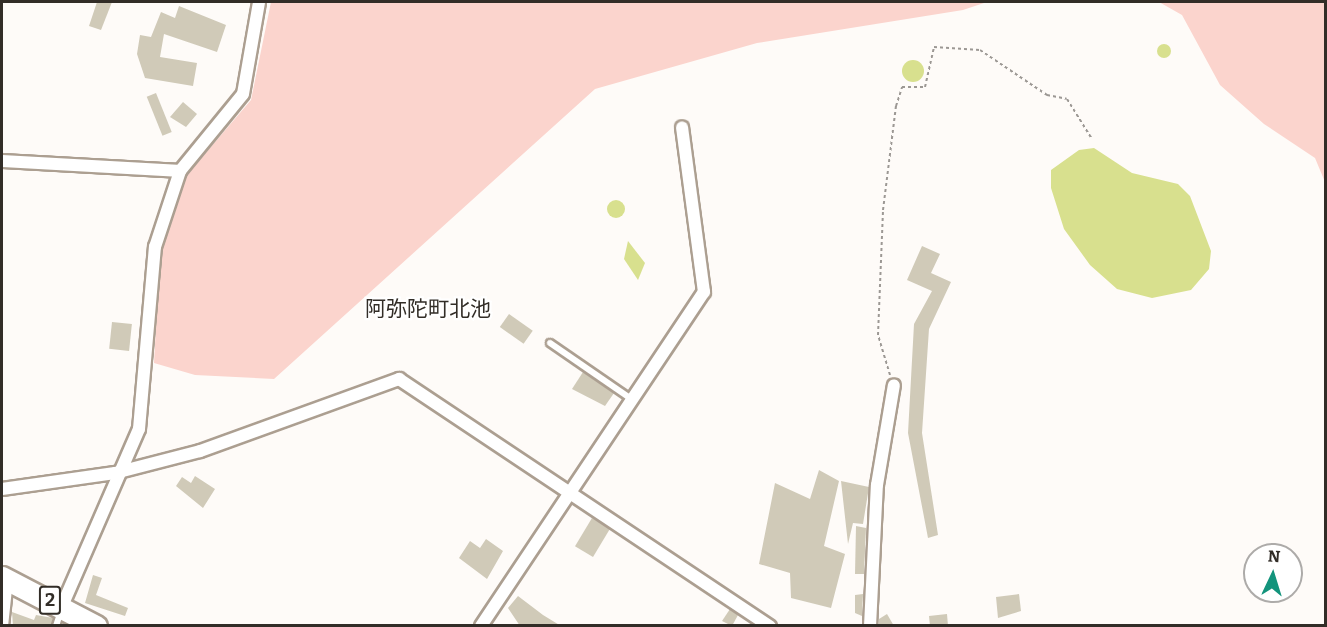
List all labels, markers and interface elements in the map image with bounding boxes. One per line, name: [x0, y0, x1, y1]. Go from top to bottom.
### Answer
district label: 阿弥陀町北池: [365, 296, 491, 322]
north arrow: [1243, 543, 1303, 603]
text: N: [1267, 547, 1281, 566]
road number: 2: [38, 585, 62, 615]

